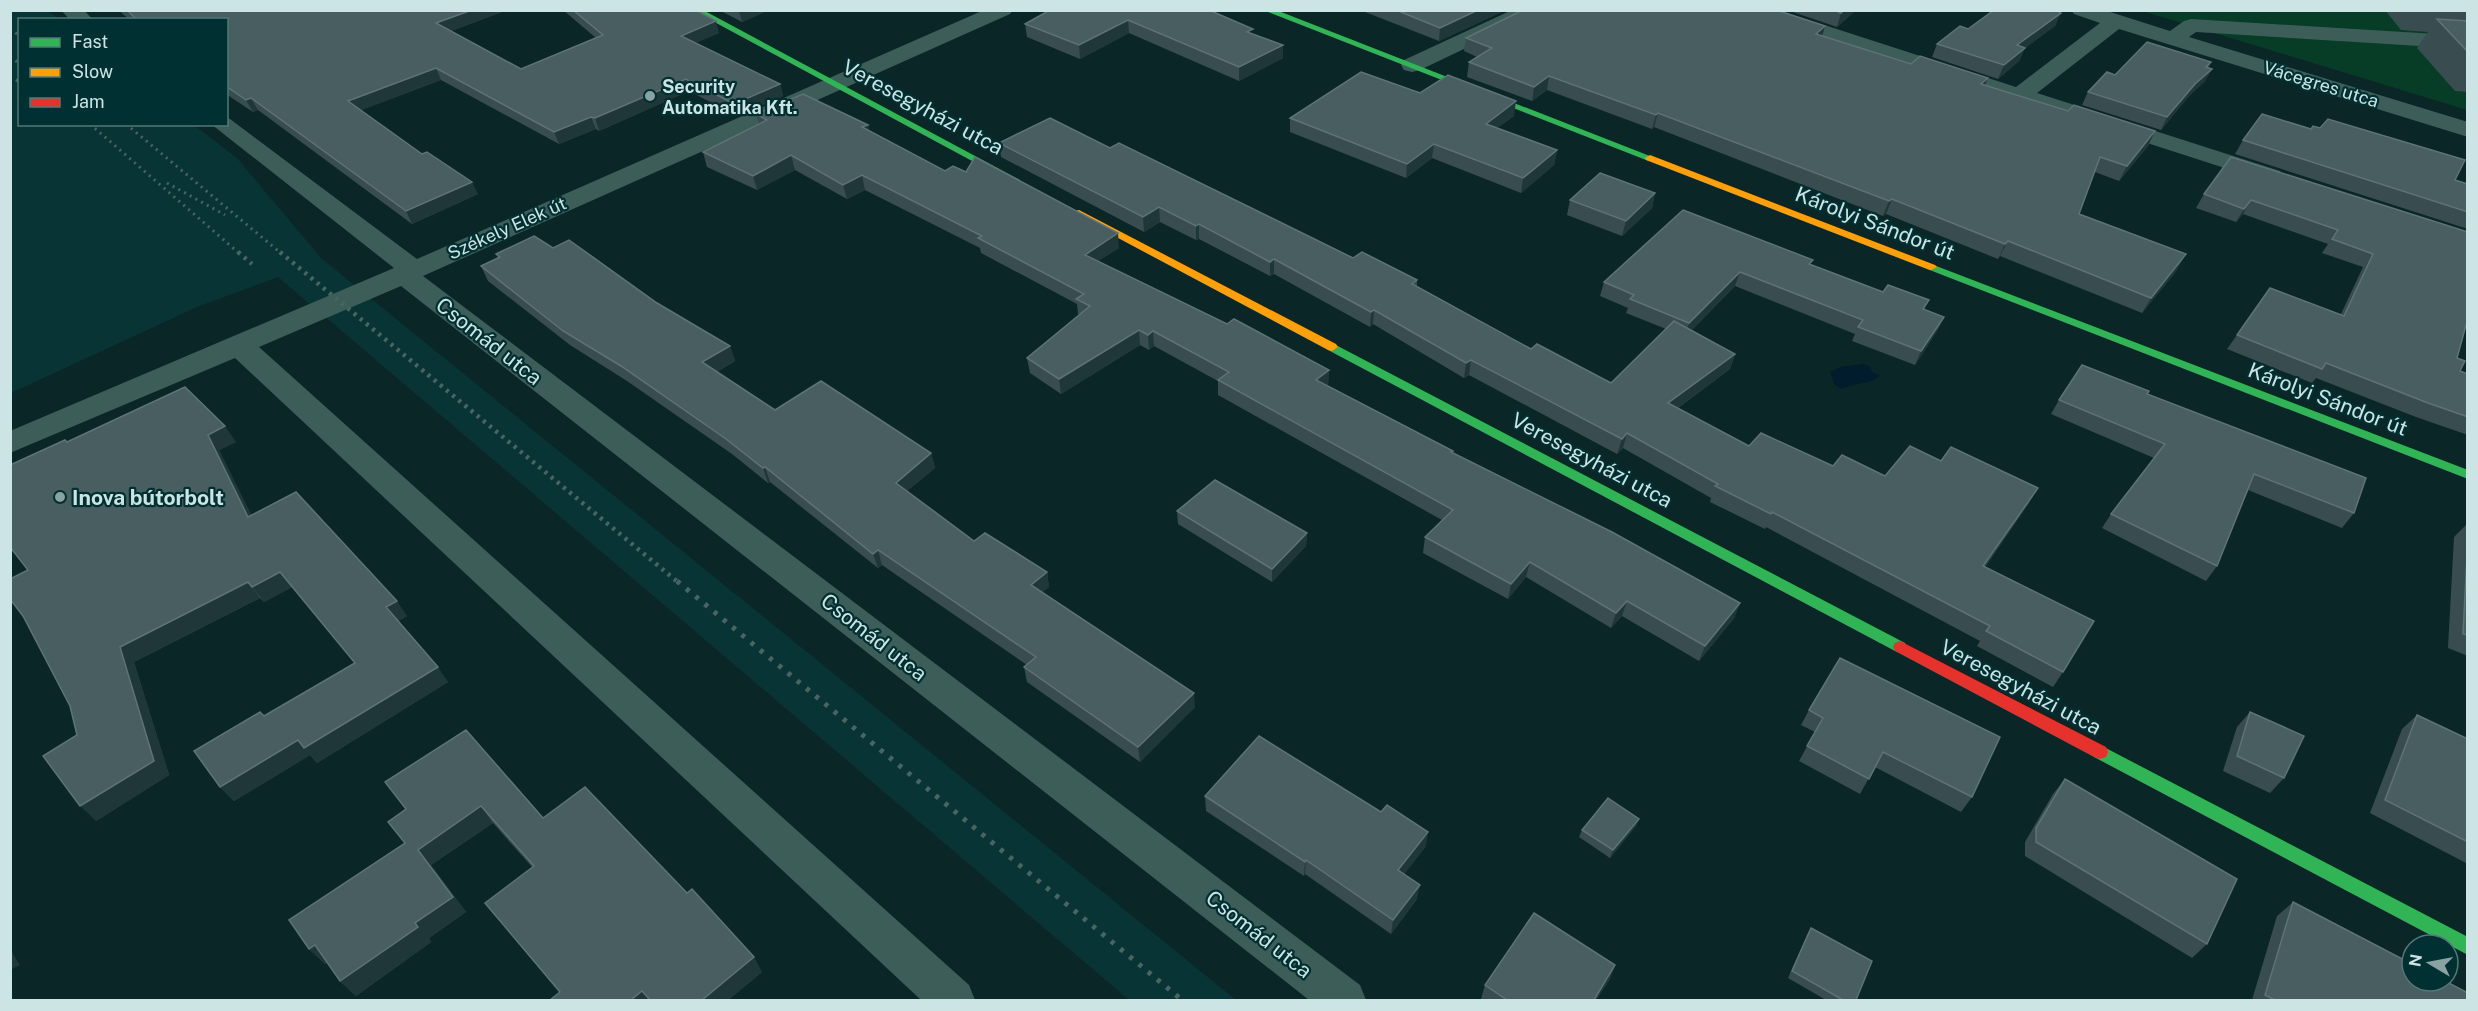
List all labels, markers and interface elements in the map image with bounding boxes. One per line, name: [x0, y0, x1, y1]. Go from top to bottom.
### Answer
legend: [18, 18, 228, 126]
text: Fast: [72, 31, 108, 52]
street label: Veresegyházi utca: [838, 54, 1008, 160]
street label: Vácegres utca: [2261, 56, 2381, 112]
text: Slow: [72, 61, 113, 82]
place label: Security Automatika Kft.: [662, 76, 798, 118]
marker: Security Automatika Kft.: [643, 89, 657, 103]
text: Jam: [72, 91, 105, 112]
street label: Károlyi Sándor út: [1792, 181, 1958, 265]
street label: Székely Elek út: [444, 192, 570, 264]
street label: Csomád utca: [431, 292, 547, 390]
street label: Károlyi Sándor út: [2245, 357, 2411, 441]
street label: Veresegyházi utca: [1507, 407, 1677, 513]
place label: Inova bútorbolt: [72, 485, 224, 510]
marker: Inova bútorbolt: [53, 490, 67, 504]
street label: Csomád utca: [816, 588, 932, 686]
street label: Veresegyházi utca: [1936, 634, 2106, 740]
street label: Csomád utca: [1201, 885, 1317, 983]
north arrow: [2400, 933, 2460, 993]
text: N: [2405, 953, 2426, 968]

